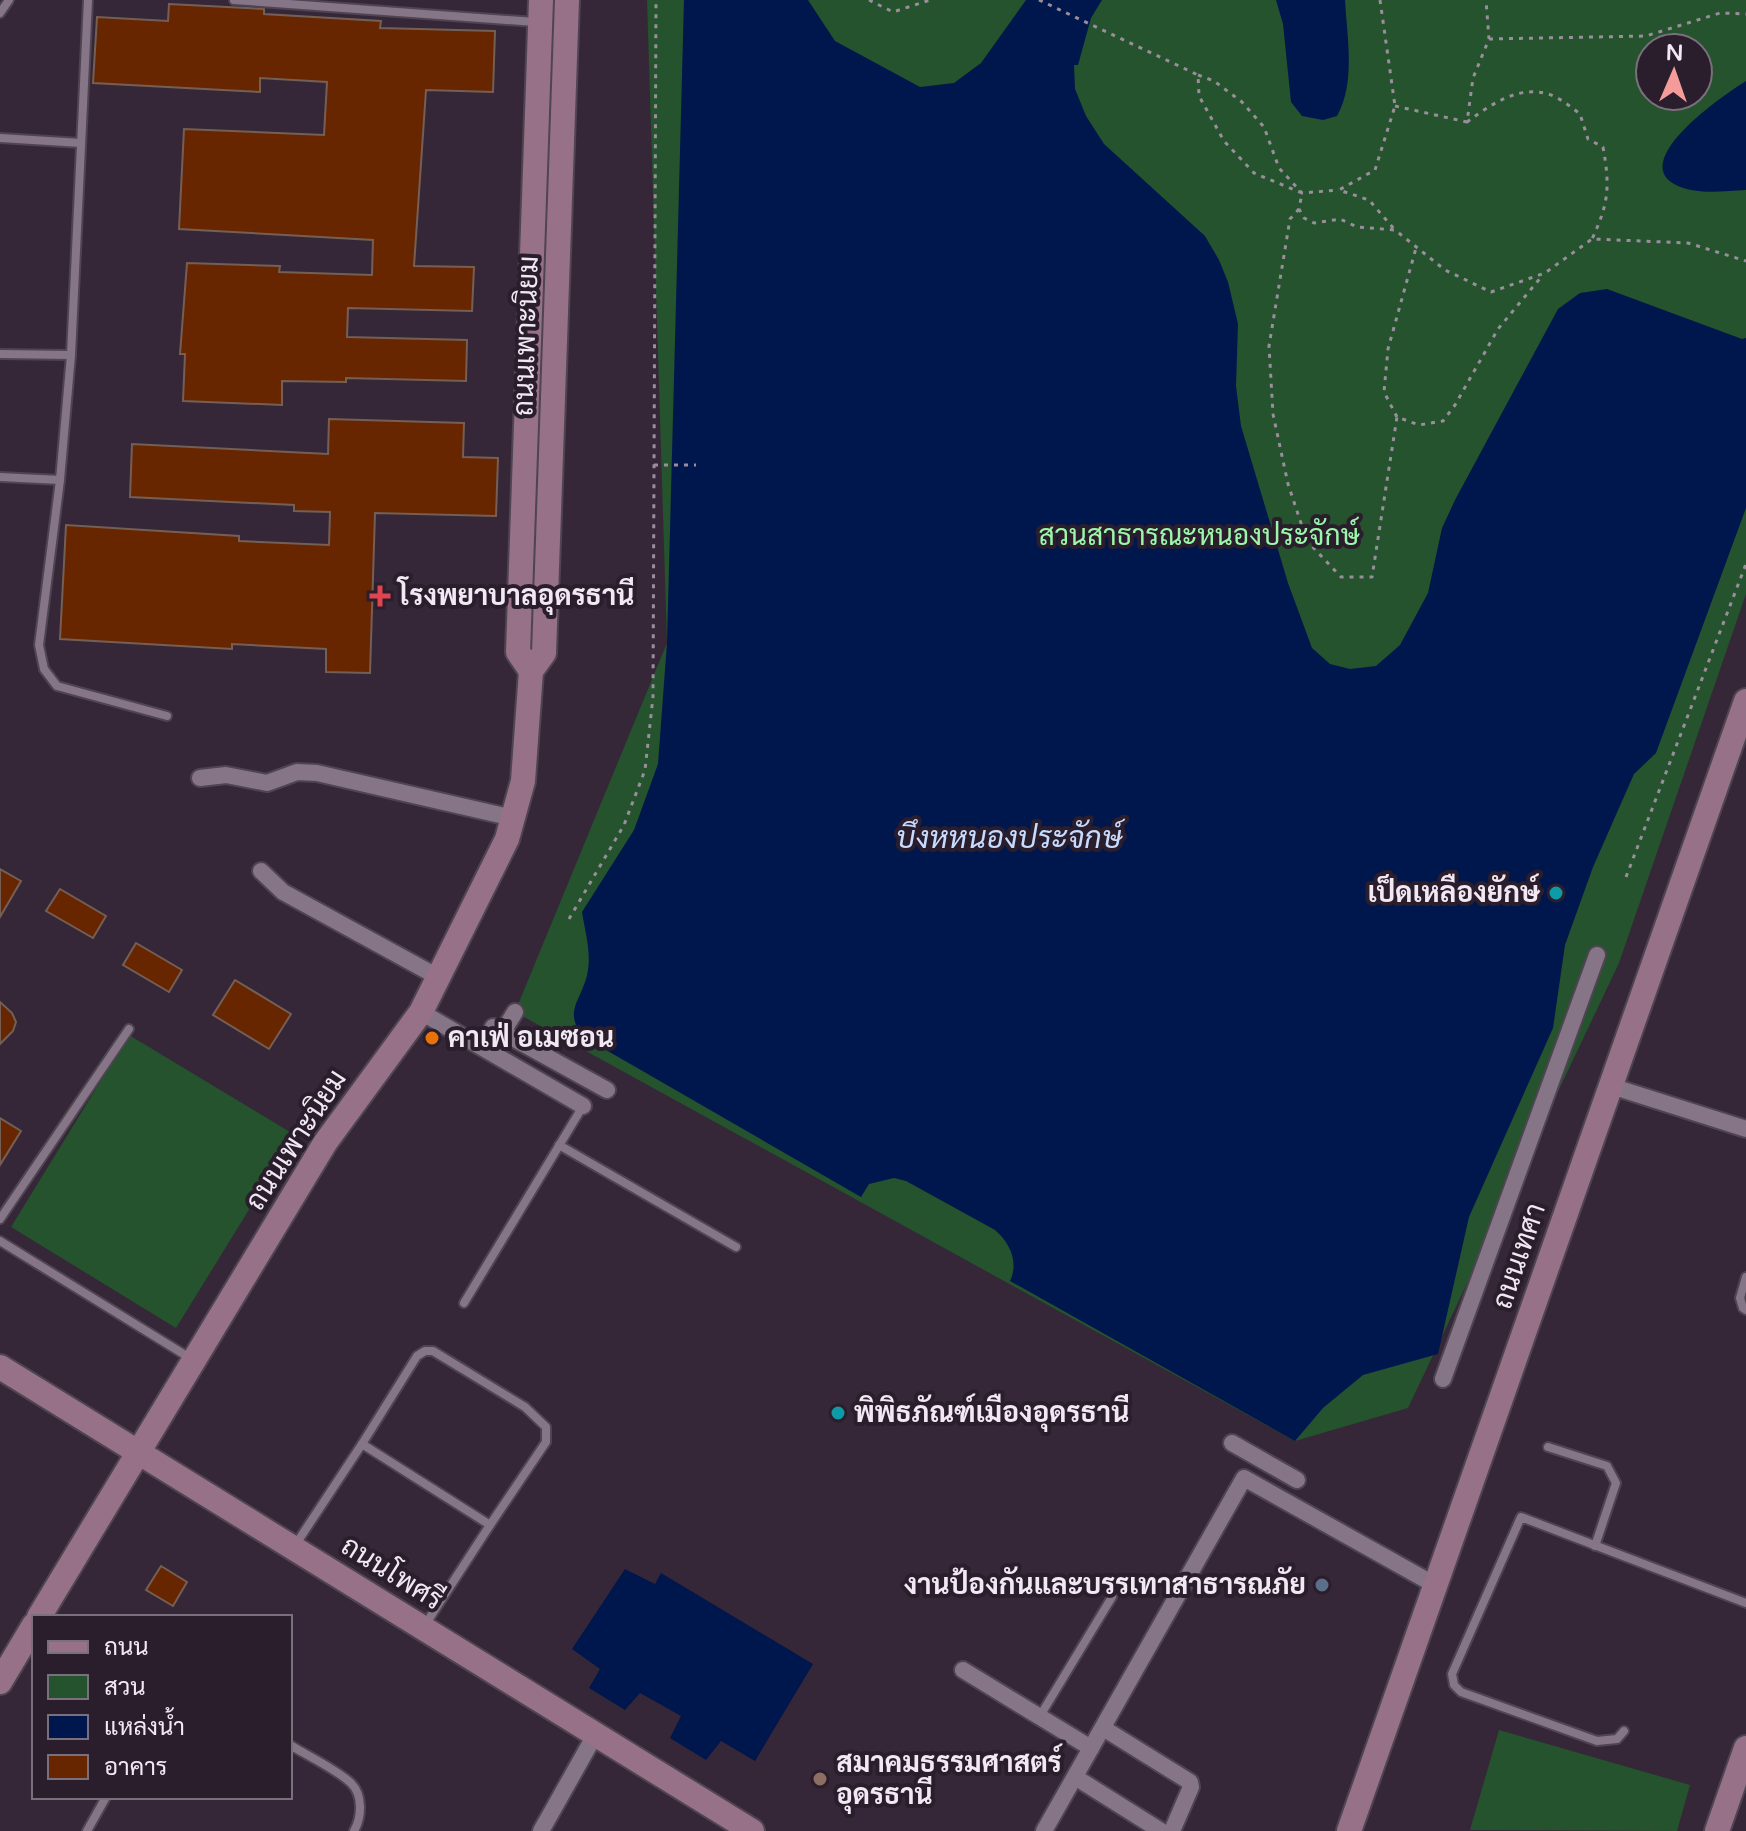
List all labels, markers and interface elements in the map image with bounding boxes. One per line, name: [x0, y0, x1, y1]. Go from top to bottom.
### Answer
north arrow: [1634, 32, 1714, 112]
text: N: [1665, 40, 1684, 66]
street label: ถนนเพาะนิยม: [506, 255, 546, 417]
park label: สวนสาธารณะหนองประจักษ์: [1038, 516, 1361, 553]
place label: โรงพยาบาลอุดรธานี: [396, 576, 634, 615]
marker: โรงพยาบาลอุดรธานี: [369, 585, 391, 607]
water label: บึงหหนองประจักษ์: [896, 818, 1126, 857]
place label: เป็ดเหลืองยักษ์: [1367, 873, 1541, 910]
marker: เป็ดเหลืองยักษ์: [1547, 884, 1565, 902]
place label: คาเฟ่ อเมซอน: [448, 1021, 614, 1055]
marker: คาเฟ่ อเมซอน: [423, 1029, 441, 1047]
street label: ถนนเพาะนิยม: [238, 1063, 354, 1217]
street label: ถนนเทศา: [1485, 1199, 1553, 1313]
place label: พิพิธภัณฑ์เมืองอุดรธานี: [854, 1393, 1129, 1432]
marker: พิพิธภัณฑ์เมืองอุดรธานี: [829, 1404, 847, 1422]
street label: ถนนโพศรี: [335, 1526, 451, 1617]
place label: งานป้องกันและบรรเทาสาธารณภัย: [904, 1566, 1306, 1602]
marker: งานป้องกันและบรรเทาสาธารณภัย: [1313, 1576, 1331, 1594]
legend: [32, 1615, 292, 1799]
text: ถนน: [104, 1633, 149, 1662]
text: สวน: [104, 1673, 146, 1702]
text: แหล่งน้ำ: [104, 1707, 185, 1742]
place label: สมาคมธรรมศาสตร์ อุดรธานี: [836, 1743, 1063, 1814]
text: อาคาร: [104, 1753, 167, 1782]
marker: สมาคมธรรมศาสตร์ อุดรธานี: [811, 1770, 829, 1788]

